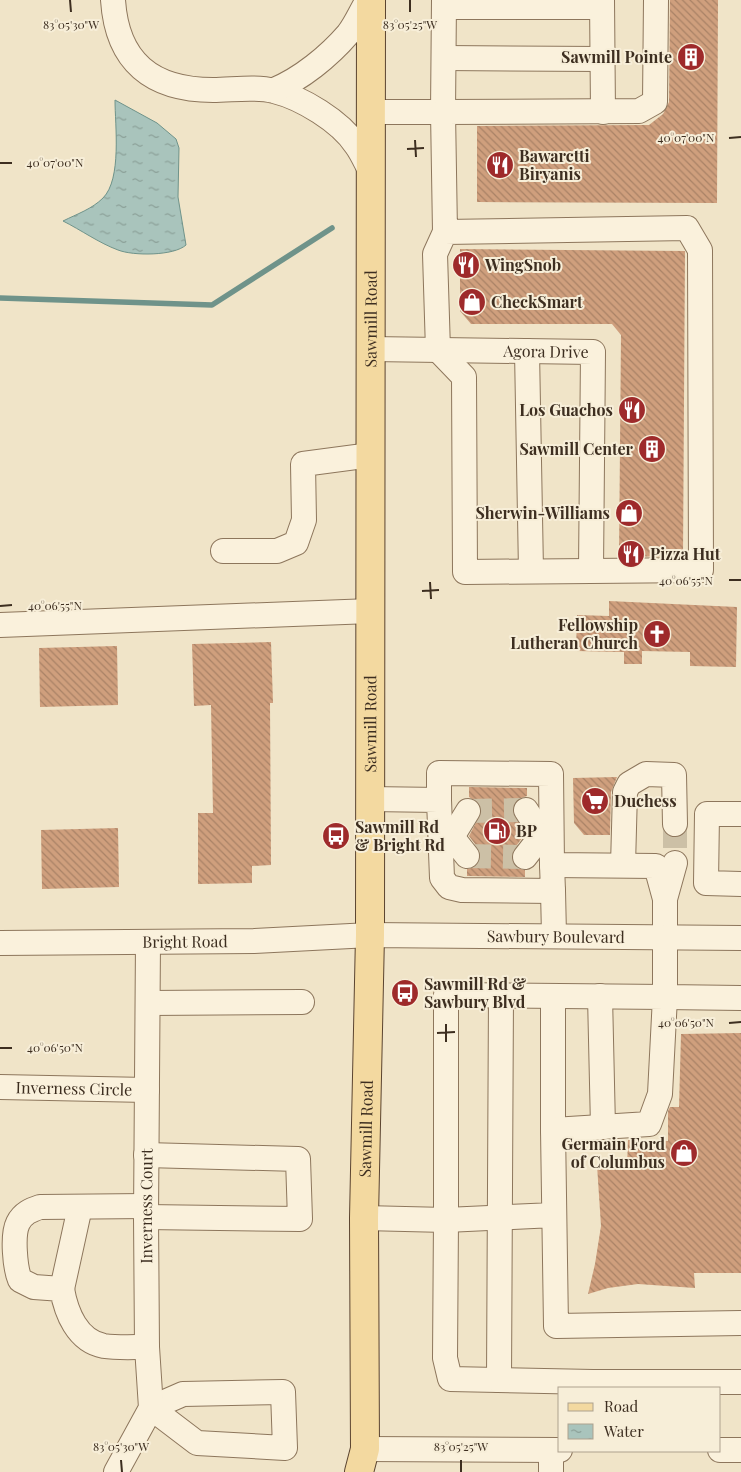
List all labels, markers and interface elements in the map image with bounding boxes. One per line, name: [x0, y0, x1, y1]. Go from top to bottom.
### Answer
text: 83°05'30"W: [43, 16, 99, 32]
text: 83°05'25"W: [383, 16, 437, 32]
building icon: Sawmill Pointe: [676, 42, 706, 72]
place label: Sawmill Pointe: [561, 46, 672, 67]
text: 40°07'00"N: [658, 129, 715, 145]
place label: Bawarctti Biryanis: [519, 145, 590, 184]
restaurant icon: Bawarctti Biryanis: [485, 150, 515, 180]
text: 40°07'00"N: [27, 154, 84, 170]
restaurant icon: WingSnob: [451, 250, 481, 280]
place label: WingSnob: [484, 254, 561, 275]
street label: Sawmill Road: [360, 270, 381, 368]
shop icon: CheckSmart: [457, 287, 487, 317]
place label: CheckSmart: [491, 291, 583, 312]
street label: Agora Drive: [502, 340, 589, 362]
restaurant icon: Los Guachos: [617, 395, 647, 425]
place label: Los Guachos: [519, 399, 613, 420]
building icon: Sawmill Center: [637, 434, 667, 464]
place label: Sawmill Center: [520, 438, 634, 459]
shop icon: Sherwin-Williams: [614, 498, 644, 528]
place label: Sherwin-Williams: [476, 502, 610, 523]
restaurant icon: Pizza Hut: [616, 539, 646, 569]
place label: Pizza Hut: [650, 543, 721, 564]
text: 40°06'55"N: [659, 572, 713, 588]
text: 40°06'55"N: [28, 597, 82, 613]
place label: Fellowship Lutheran Church: [510, 614, 638, 653]
church icon: Fellowship Lutheran Church: [642, 619, 672, 649]
street label: Sawmill Road: [359, 675, 380, 773]
supermarket icon: Duchess: [580, 786, 610, 816]
place label: Duchess: [614, 790, 677, 811]
place label: Sawmill Rd & Bright Rd: [355, 816, 445, 855]
fuel station icon: BP: [482, 816, 512, 846]
place label: BP: [516, 820, 537, 841]
bus stop icon: Sawmill Rd & Bright Rd: [321, 821, 351, 851]
street label: Sawbury Boulevard: [487, 925, 625, 947]
street label: Bright Road: [142, 930, 228, 952]
place label: Sawmill Rd & Sawbury Blvd: [424, 973, 527, 1012]
bus stop icon: Sawmill Rd & Sawbury Blvd: [390, 978, 420, 1008]
text: 40°06'50"N: [658, 1014, 714, 1030]
text: 40°06'50"N: [27, 1039, 83, 1055]
street label: Inverness Circle: [15, 1076, 132, 1100]
street label: Sawmill Road: [354, 1080, 377, 1178]
place label: Germain Ford of Columbus: [562, 1133, 665, 1172]
shop icon: Germain Ford of Columbus: [669, 1138, 699, 1168]
street label: Inverness Court: [135, 1148, 157, 1264]
legend: [558, 1387, 721, 1452]
text: Road: [604, 1396, 638, 1416]
text: Water: [603, 1421, 644, 1441]
text: 83°05'30"W: [93, 1438, 149, 1454]
text: 83°05'25"W: [434, 1438, 488, 1454]

